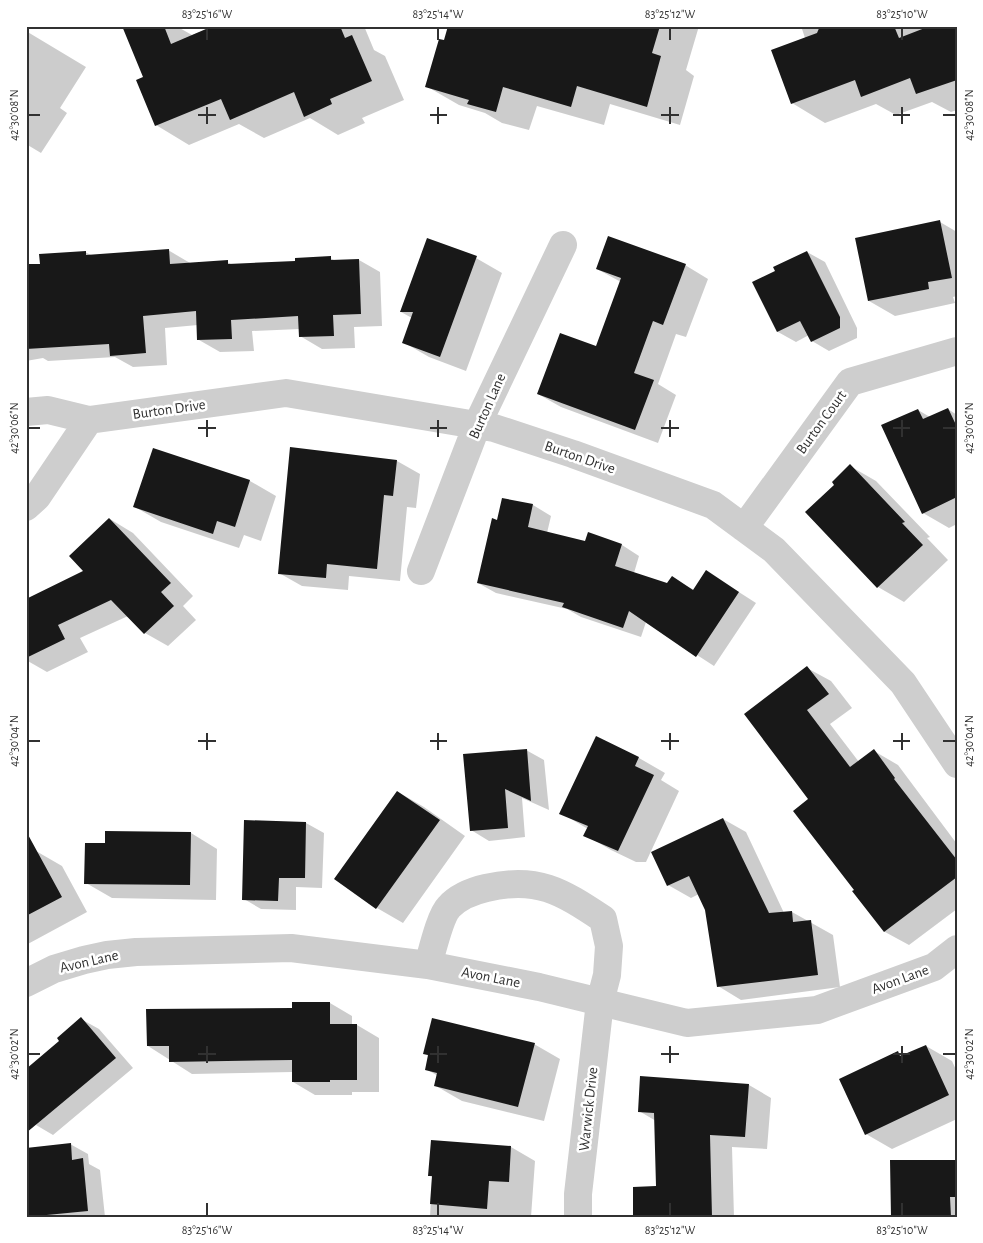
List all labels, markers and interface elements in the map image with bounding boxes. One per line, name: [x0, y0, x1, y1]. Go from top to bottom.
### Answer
text: 83°25'16"W: [182, 8, 233, 20]
text: 83°25'14"W: [413, 8, 464, 20]
text: 83°25'12"W: [645, 8, 696, 20]
text: 83°25'10"W: [876, 8, 928, 20]
text: 42°30'08"N: [8, 89, 20, 141]
text: 42°30'08"N: [963, 89, 975, 141]
street label: Burton Lane: [466, 371, 509, 441]
street label: Burton Court: [793, 388, 849, 457]
street label: Burton Drive: [132, 397, 207, 422]
text: 42°30'06"N: [8, 402, 20, 454]
text: 42°30'06"N: [963, 402, 975, 454]
street label: Burton Drive: [543, 438, 617, 477]
text: 42°30'04"N: [8, 715, 20, 767]
text: 42°30'04"N: [963, 715, 975, 767]
street label: Avon Lane: [58, 947, 120, 976]
street label: Avon Lane: [870, 962, 931, 997]
street label: Avon Lane: [460, 964, 522, 991]
text: 42°30'02"N: [8, 1028, 20, 1080]
text: 42°30'02"N: [963, 1028, 975, 1080]
street label: Warwick Drive: [577, 1066, 600, 1152]
text: 83°25'16"W: [182, 1224, 233, 1236]
text: 83°25'14"W: [413, 1224, 464, 1236]
text: 83°25'12"W: [645, 1224, 696, 1236]
text: 83°25'10"W: [876, 1224, 928, 1236]

